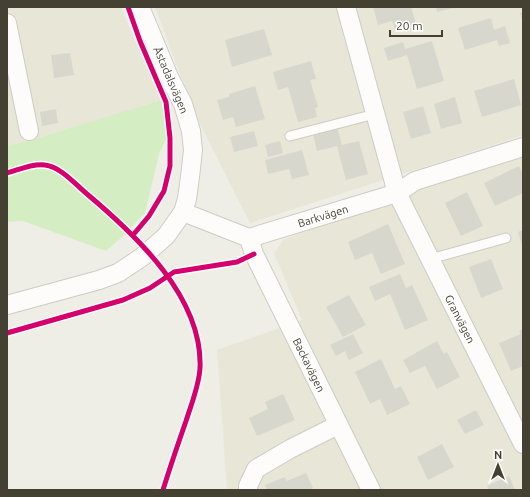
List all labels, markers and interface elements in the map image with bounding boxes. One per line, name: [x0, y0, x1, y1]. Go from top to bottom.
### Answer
scale bar: [390, 12, 442, 38]
text: 20 m: [396, 19, 423, 32]
street label: Åstadalsvägen: [152, 45, 190, 115]
street label: Barkvägen: [296, 203, 350, 229]
street label: Granvägen: [443, 293, 477, 345]
street label: Backavägen: [291, 336, 327, 394]
north arrow: [478, 445, 518, 485]
text: N: [494, 449, 502, 461]

